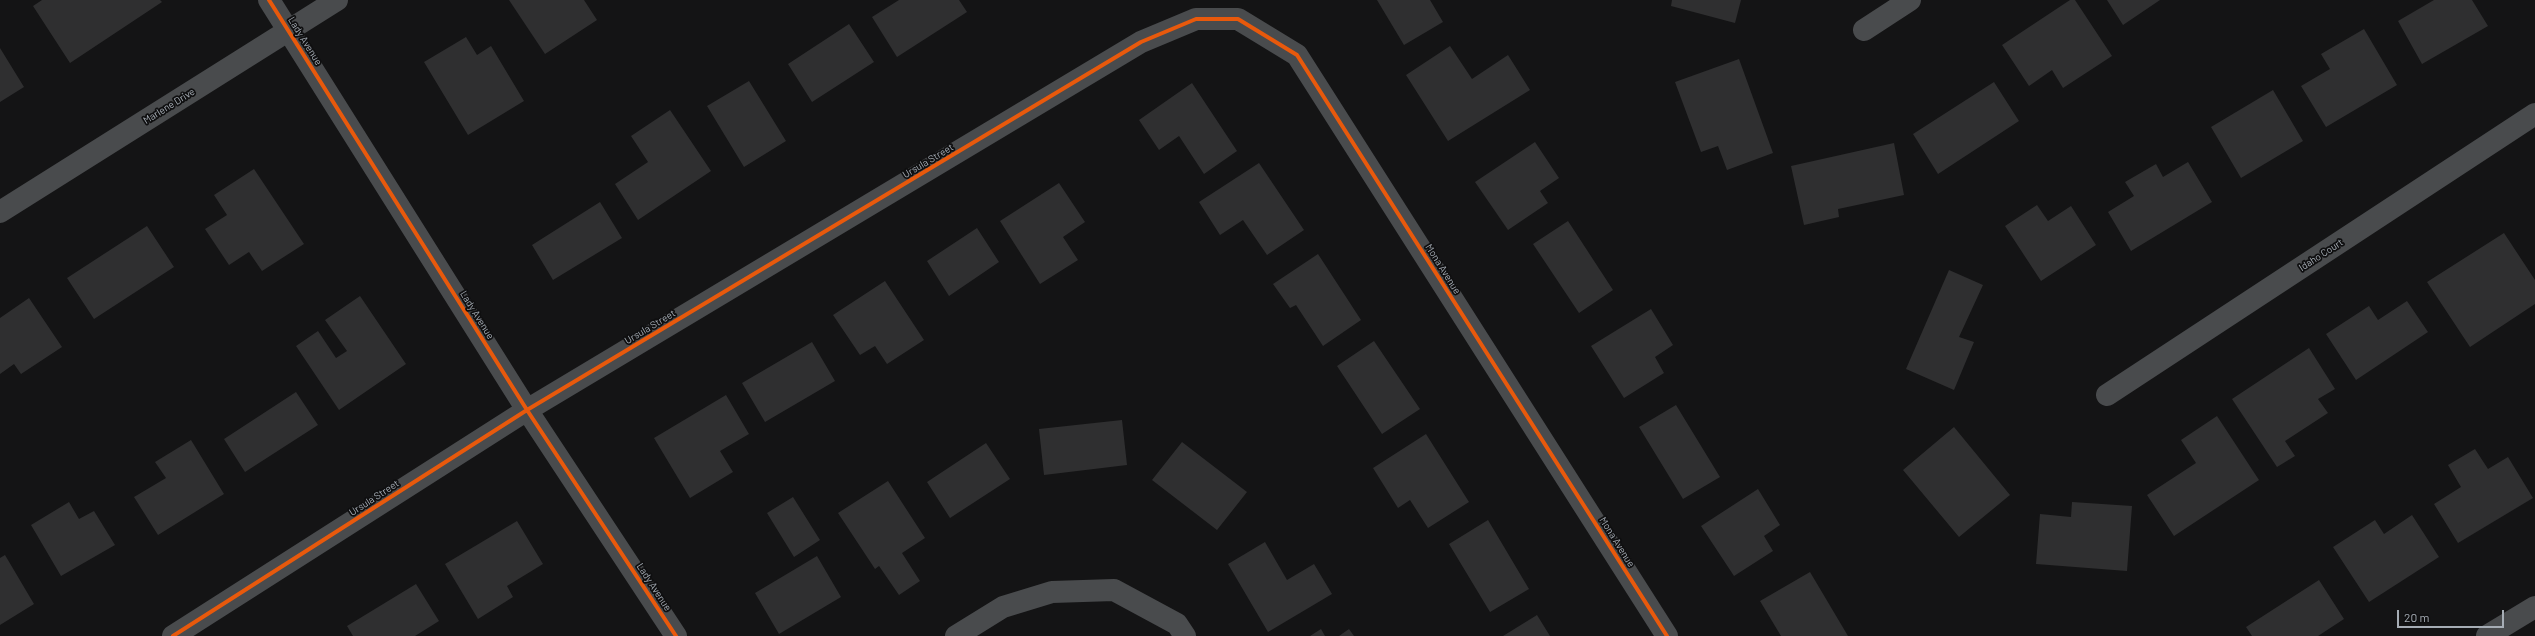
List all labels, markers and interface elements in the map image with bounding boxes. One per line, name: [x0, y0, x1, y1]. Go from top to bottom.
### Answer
street label: Lady Avenue: [285, 15, 325, 67]
street label: Marlene Drive: [141, 85, 197, 127]
street label: Ursula Street: [900, 141, 956, 181]
street label: Idaho Court: [2297, 236, 2345, 274]
street label: Mona Avenue: [1423, 242, 1463, 296]
street label: Lady Avenue: [457, 289, 497, 341]
street label: Ursula Street: [622, 307, 678, 347]
street label: Ursula Street: [347, 477, 401, 519]
street label: Mona Avenue: [1597, 515, 1637, 569]
street label: Lady Avenue: [634, 561, 674, 613]
scale bar: [2399, 602, 2506, 628]
text: 20 m: [2404, 610, 2430, 624]

